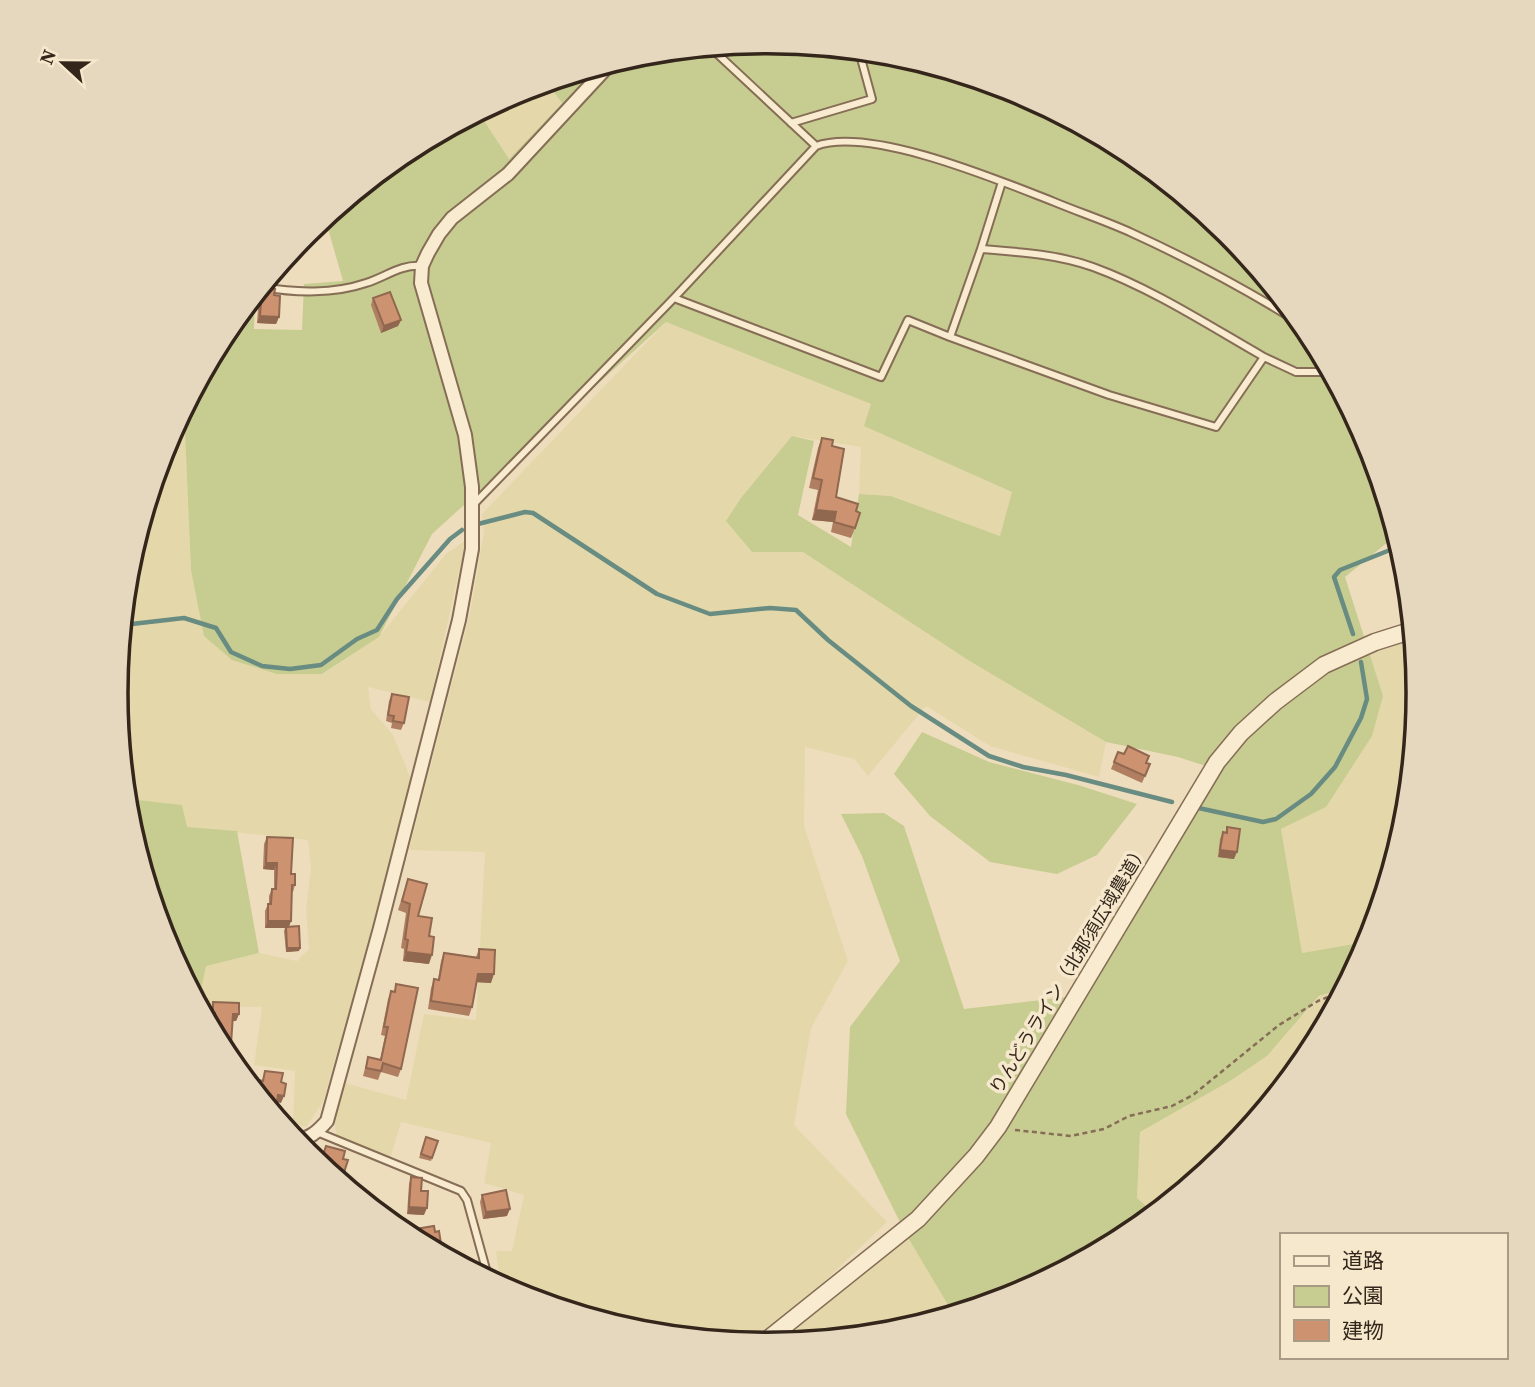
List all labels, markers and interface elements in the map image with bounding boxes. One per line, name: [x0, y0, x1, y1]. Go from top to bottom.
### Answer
north arrow: [28, 28, 98, 98]
text: N: [33, 45, 62, 68]
street label: りんどうライン（北那須広域農道）: [984, 839, 1153, 1098]
legend: [1280, 1233, 1507, 1359]
text: 道路: [1342, 1246, 1384, 1275]
text: 公園: [1342, 1281, 1384, 1310]
text: 建物: [1342, 1316, 1384, 1345]

